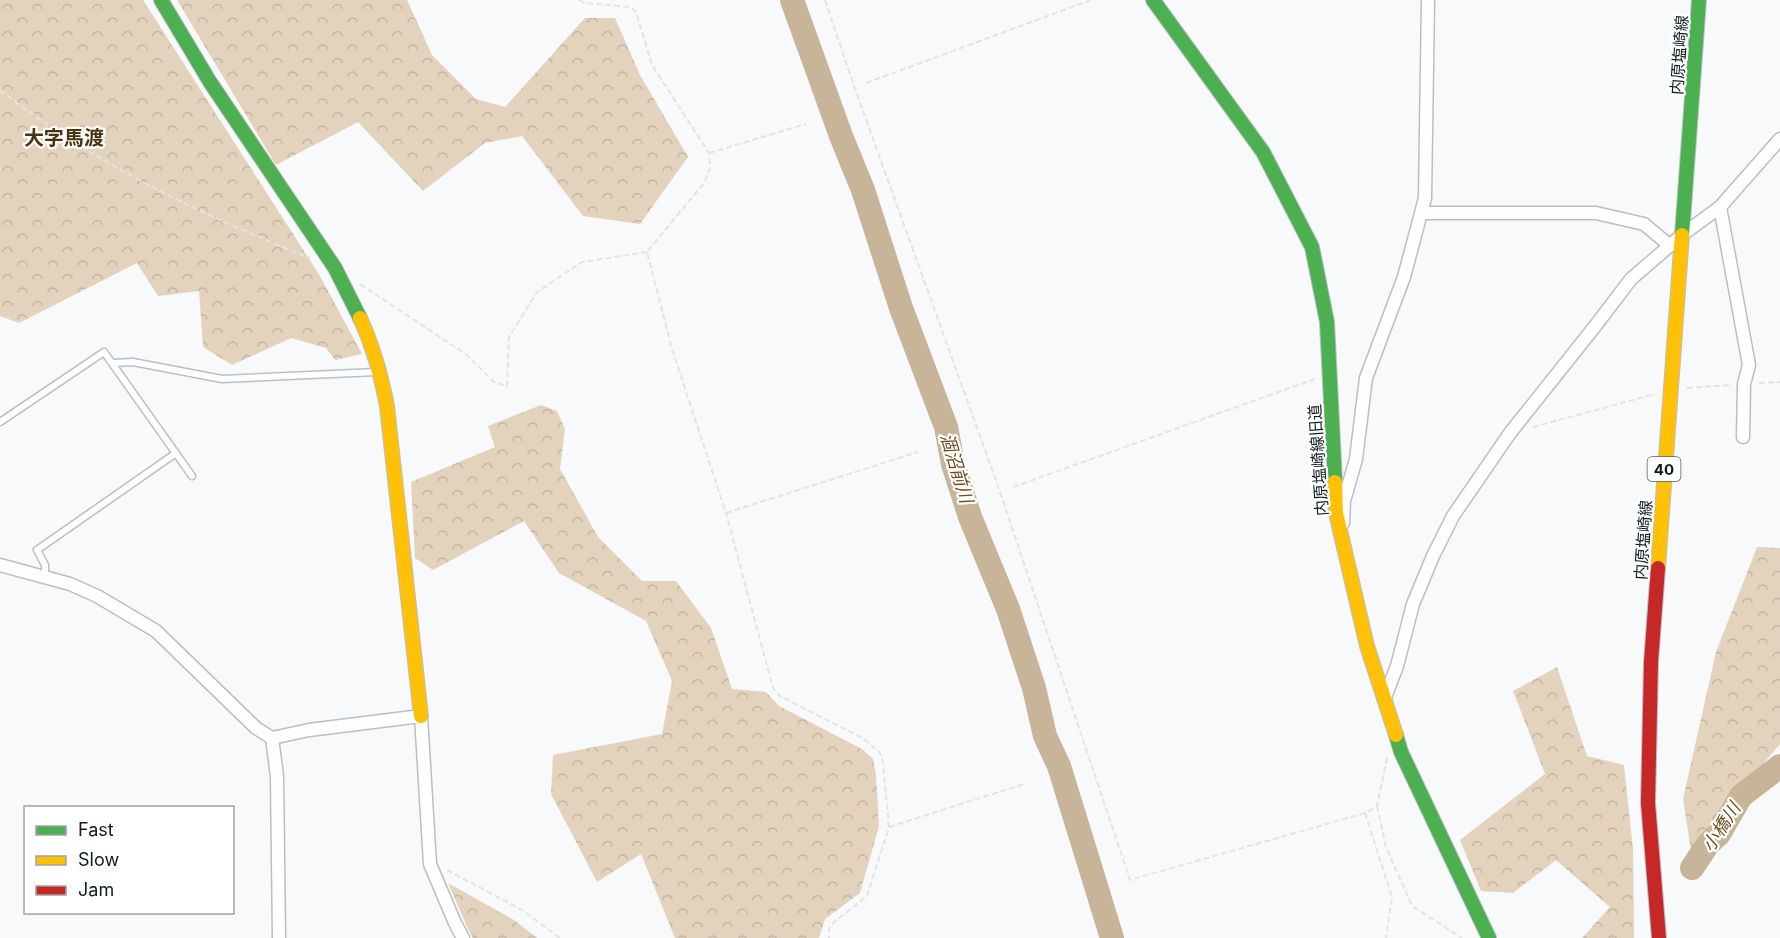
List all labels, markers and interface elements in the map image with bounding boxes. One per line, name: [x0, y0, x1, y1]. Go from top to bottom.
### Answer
street label: 内原塩崎線: [1666, 14, 1692, 96]
district label: 大字馬渡: [24, 126, 104, 150]
street label: 内原塩崎線旧道: [1304, 403, 1332, 517]
water label: 涸沼前川: [936, 431, 978, 507]
road number: 40: [1648, 457, 1680, 481]
street label: 内原塩崎線: [1630, 499, 1656, 581]
water label: 小橋川: [1697, 797, 1746, 855]
legend: [24, 806, 234, 914]
text: Fast: [78, 819, 114, 840]
text: Slow: [78, 849, 119, 870]
text: Jam: [78, 879, 114, 900]

